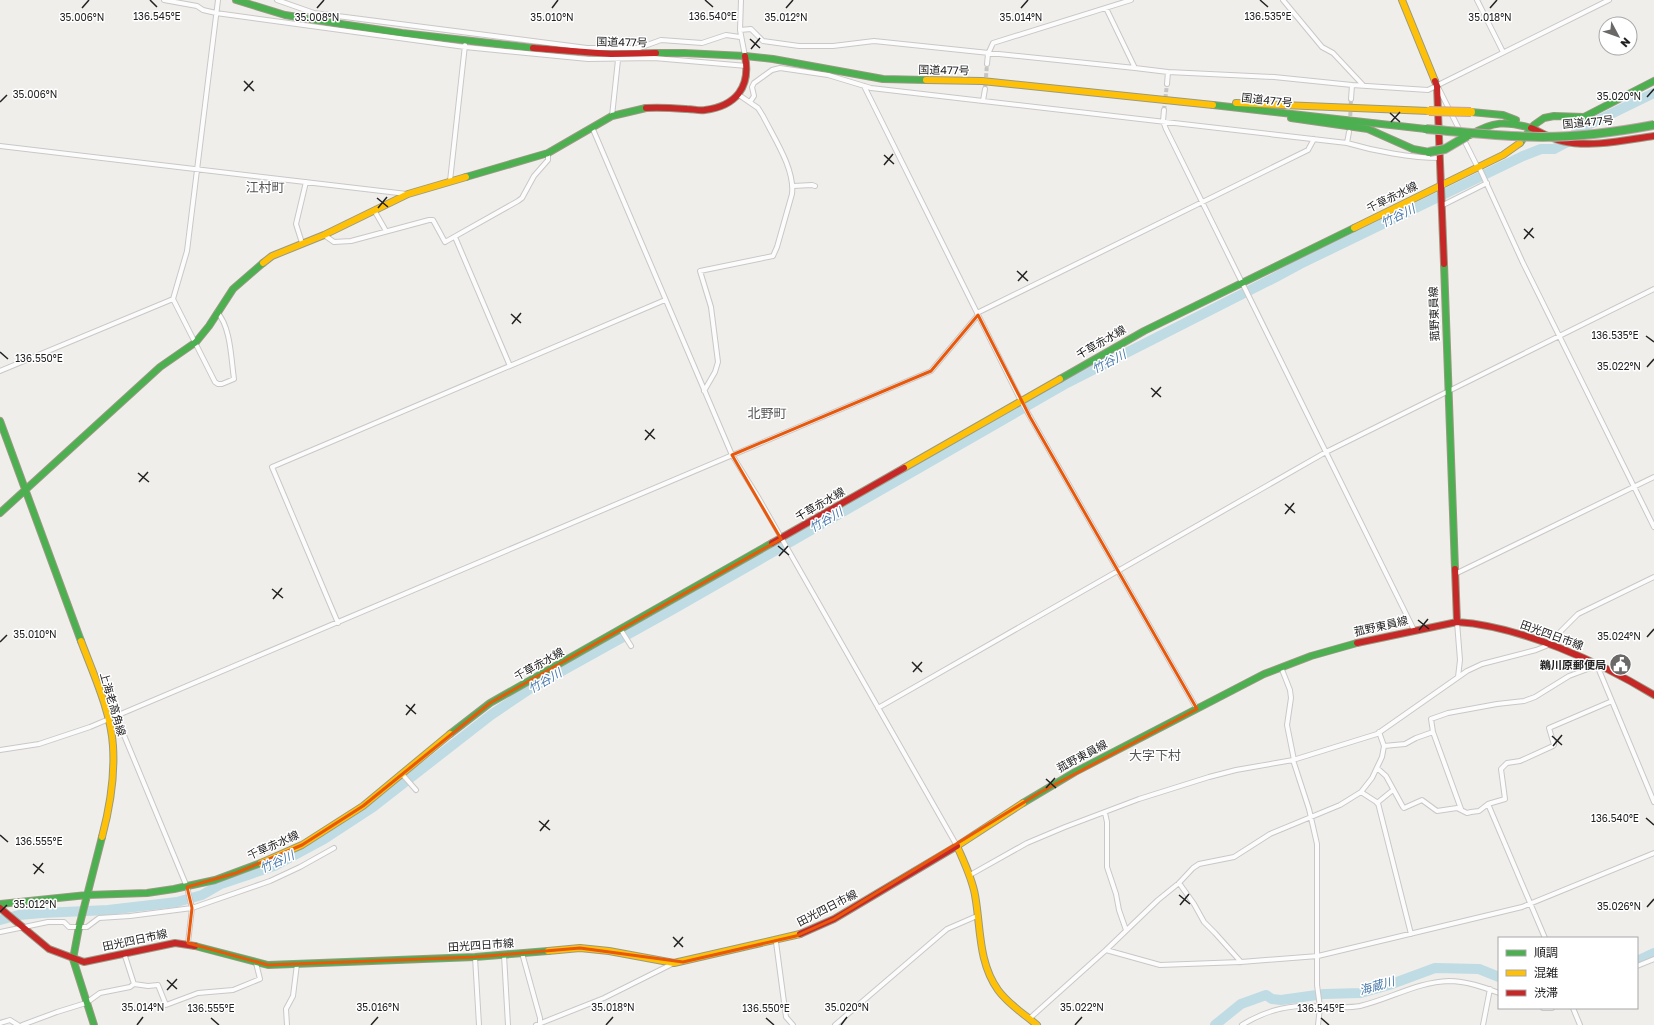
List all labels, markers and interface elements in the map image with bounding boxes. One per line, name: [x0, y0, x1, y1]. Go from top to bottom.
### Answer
text: 136.545°E: [133, 10, 181, 22]
text: 136.540°E: [689, 10, 737, 22]
text: 136.535°E: [1244, 10, 1292, 22]
text: 35.006°N: [60, 11, 104, 23]
text: 35.008°N: [295, 11, 339, 23]
text: 35.010°N: [530, 11, 574, 23]
text: 35.012°N: [765, 11, 808, 23]
text: 35.014°N: [1000, 11, 1042, 23]
text: 35.018°N: [1468, 11, 1512, 23]
north arrow: [1598, 16, 1638, 56]
street label: 国道477号: [596, 35, 648, 48]
text: N: [1618, 35, 1634, 50]
street label: 国道477号: [918, 63, 970, 76]
text: 35.006°N: [13, 88, 57, 100]
street label: 国道477号: [1241, 90, 1293, 109]
text: 35.020°N: [1597, 90, 1641, 102]
street label: 国道477号: [1562, 113, 1614, 130]
district label: 江村町: [245, 179, 285, 195]
street label: 千草赤水線: [1364, 179, 1419, 214]
water label: 竹谷川: [1378, 200, 1419, 230]
street label: 菰野東員線: [1426, 286, 1441, 342]
street label: 千草赤水線: [1074, 322, 1128, 361]
text: 136.535°E: [1591, 329, 1639, 341]
water label: 竹谷川: [1089, 346, 1130, 376]
text: 136.550°E: [15, 352, 63, 364]
text: 35.022°N: [1597, 360, 1641, 372]
district label: 北野町: [747, 405, 787, 421]
street label: 千草赤水線: [793, 484, 847, 523]
water label: 竹谷川: [806, 503, 847, 535]
street label: 菰野東員線: [1353, 613, 1409, 638]
street label: 田光四日市線: [1519, 617, 1585, 652]
text: 35.010°N: [13, 628, 57, 640]
text: 35.024°N: [1597, 630, 1641, 642]
street label: 千草赤水線: [512, 645, 566, 683]
public building icon: 鵜川原郵便局: [1608, 652, 1634, 678]
place label: 鵜川原郵便局: [1539, 658, 1606, 671]
water label: 竹谷川: [525, 664, 566, 696]
street label: 上海老高角線: [98, 670, 129, 737]
street label: 菰野東員線: [1054, 737, 1109, 774]
district label: 大字下村: [1129, 747, 1181, 763]
text: 136.540°E: [1591, 812, 1639, 824]
street label: 千草赤水線: [245, 827, 301, 862]
text: 136.555°E: [15, 835, 63, 847]
water label: 竹谷川: [257, 847, 298, 876]
street label: 田光四日市線: [794, 887, 859, 928]
text: 35.012°N: [14, 898, 57, 910]
text: 35.026°N: [1597, 900, 1641, 912]
street label: 田光四日市線: [101, 926, 169, 953]
street label: 田光四日市線: [448, 936, 514, 953]
legend: [1498, 937, 1638, 1009]
text: 順調: [1534, 945, 1558, 960]
text: 混雑: [1534, 965, 1558, 980]
water label: 海蔵川: [1357, 973, 1398, 998]
text: 渋滞: [1534, 985, 1558, 1000]
text: 35.014°N: [122, 1001, 164, 1013]
text: 35.016°N: [356, 1001, 400, 1013]
text: 35.018°N: [591, 1001, 635, 1013]
text: 35.020°N: [825, 1001, 869, 1013]
text: 35.022°N: [1060, 1001, 1104, 1013]
text: 136.555°E: [187, 1002, 235, 1014]
text: 136.550°E: [742, 1002, 790, 1014]
text: 136.545°E: [1297, 1002, 1345, 1014]

